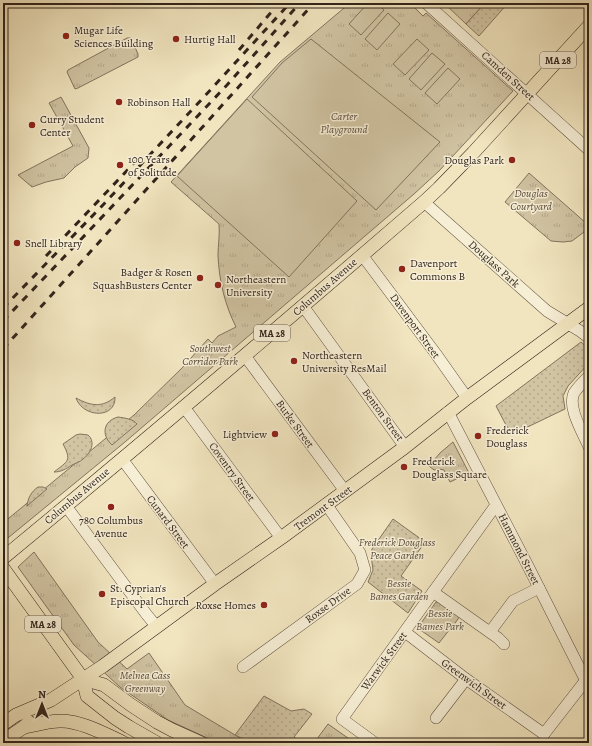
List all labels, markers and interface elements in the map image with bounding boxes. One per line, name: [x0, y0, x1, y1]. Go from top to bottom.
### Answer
place label: Mugar Life Sciences Building: [74, 23, 154, 51]
marker: Mugar Life Sciences Building: [61, 31, 71, 41]
place label: Hurtig Hall: [184, 32, 236, 47]
marker: Hurtig Hall: [171, 34, 181, 44]
street label: Camden Street: [478, 48, 538, 104]
road number: MA 28: [540, 52, 576, 68]
place label: Robinson Hall: [127, 95, 191, 110]
marker: Robinson Hall: [114, 97, 124, 107]
park label: Carter Playground: [320, 109, 368, 137]
place label: Curry Student Center: [40, 112, 105, 140]
marker: Curry Student Center: [27, 120, 37, 130]
place label: 100 Years of Solitude: [128, 152, 177, 180]
place label: Douglas Park: [444, 153, 505, 168]
marker: Douglas Park: [507, 155, 517, 165]
marker: 100 Years of Solitude: [115, 160, 125, 170]
park label: Douglas Courtyard: [510, 186, 552, 214]
place label: Snell Library: [25, 236, 82, 251]
street label: Douglass Park: [465, 237, 523, 291]
marker: Snell Library: [12, 238, 22, 248]
street label: Columbus Avenue: [290, 255, 360, 319]
place label: Davenport Commons B: [410, 256, 465, 284]
marker: Davenport Commons B: [397, 264, 407, 274]
place label: Badger & Rosen SquashBusters Center: [93, 265, 192, 293]
place label: Northeastern University: [226, 272, 286, 300]
marker: Badger & Rosen SquashBusters Center: [195, 273, 205, 283]
marker: Northeastern University: [213, 280, 223, 290]
street label: Davenport Street: [386, 291, 444, 362]
road number: MA 28: [254, 325, 290, 341]
park label: Southwest Corridor Park: [182, 341, 238, 369]
place label: Northeastern University ResMail: [302, 348, 387, 376]
marker: Northeastern University ResMail: [289, 356, 299, 366]
street label: Benton Street: [359, 386, 407, 445]
street label: Burke Street: [272, 397, 318, 451]
place label: Frederick Douglass: [486, 423, 529, 451]
place label: Lightview: [223, 427, 267, 442]
marker: Lightview: [270, 429, 280, 439]
marker: Frederick Douglass: [473, 431, 483, 441]
street label: Coventry Street: [205, 439, 259, 505]
place label: Frederick Douglass Square: [412, 454, 487, 482]
marker: Frederick Douglass Square: [399, 462, 409, 472]
street label: Columbus Avenue: [41, 464, 113, 528]
street label: Tremont Street: [291, 482, 355, 534]
street label: Cunard Street: [143, 492, 193, 552]
marker: 780 Columbus Avenue: [106, 502, 116, 512]
street label: Hammond Street: [495, 511, 544, 588]
place label: 780 Columbus Avenue: [79, 513, 143, 541]
park label: Frederick Douglass Peace Garden: [359, 535, 436, 563]
park label: Bessie Bames Garden: [370, 576, 429, 604]
place label: St. Cyprian's Episcopal Church: [110, 581, 189, 609]
street label: Roxse Drive: [302, 583, 354, 627]
marker: St. Cyprian's Episcopal Church: [97, 589, 107, 599]
place label: Roxse Homes: [196, 598, 256, 613]
marker: Roxse Homes: [259, 600, 269, 610]
park label: Bessie Bames Park: [416, 606, 464, 634]
road number: MA 28: [25, 616, 61, 632]
street label: Warwick Street: [357, 628, 411, 694]
street label: Greenwich Street: [438, 655, 510, 713]
park label: Melnea Cass Greenway: [120, 668, 171, 696]
north arrow: [22, 684, 62, 724]
text: N: [38, 687, 46, 702]

